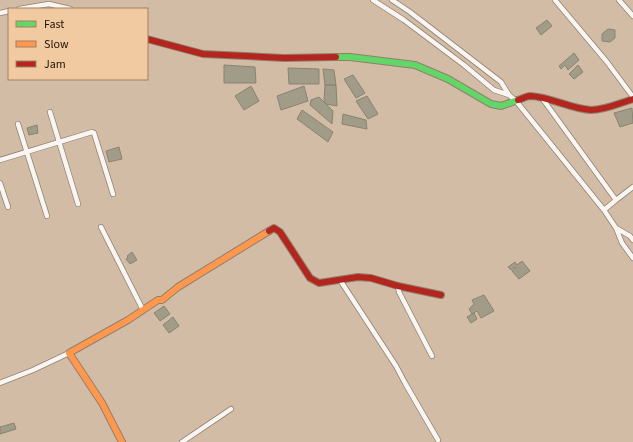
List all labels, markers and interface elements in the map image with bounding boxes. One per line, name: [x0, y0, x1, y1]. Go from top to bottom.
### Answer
legend: [8, 8, 148, 80]
text: Fast: [44, 16, 64, 33]
text: Slow: [44, 36, 69, 53]
text: Jam: [44, 56, 66, 73]

